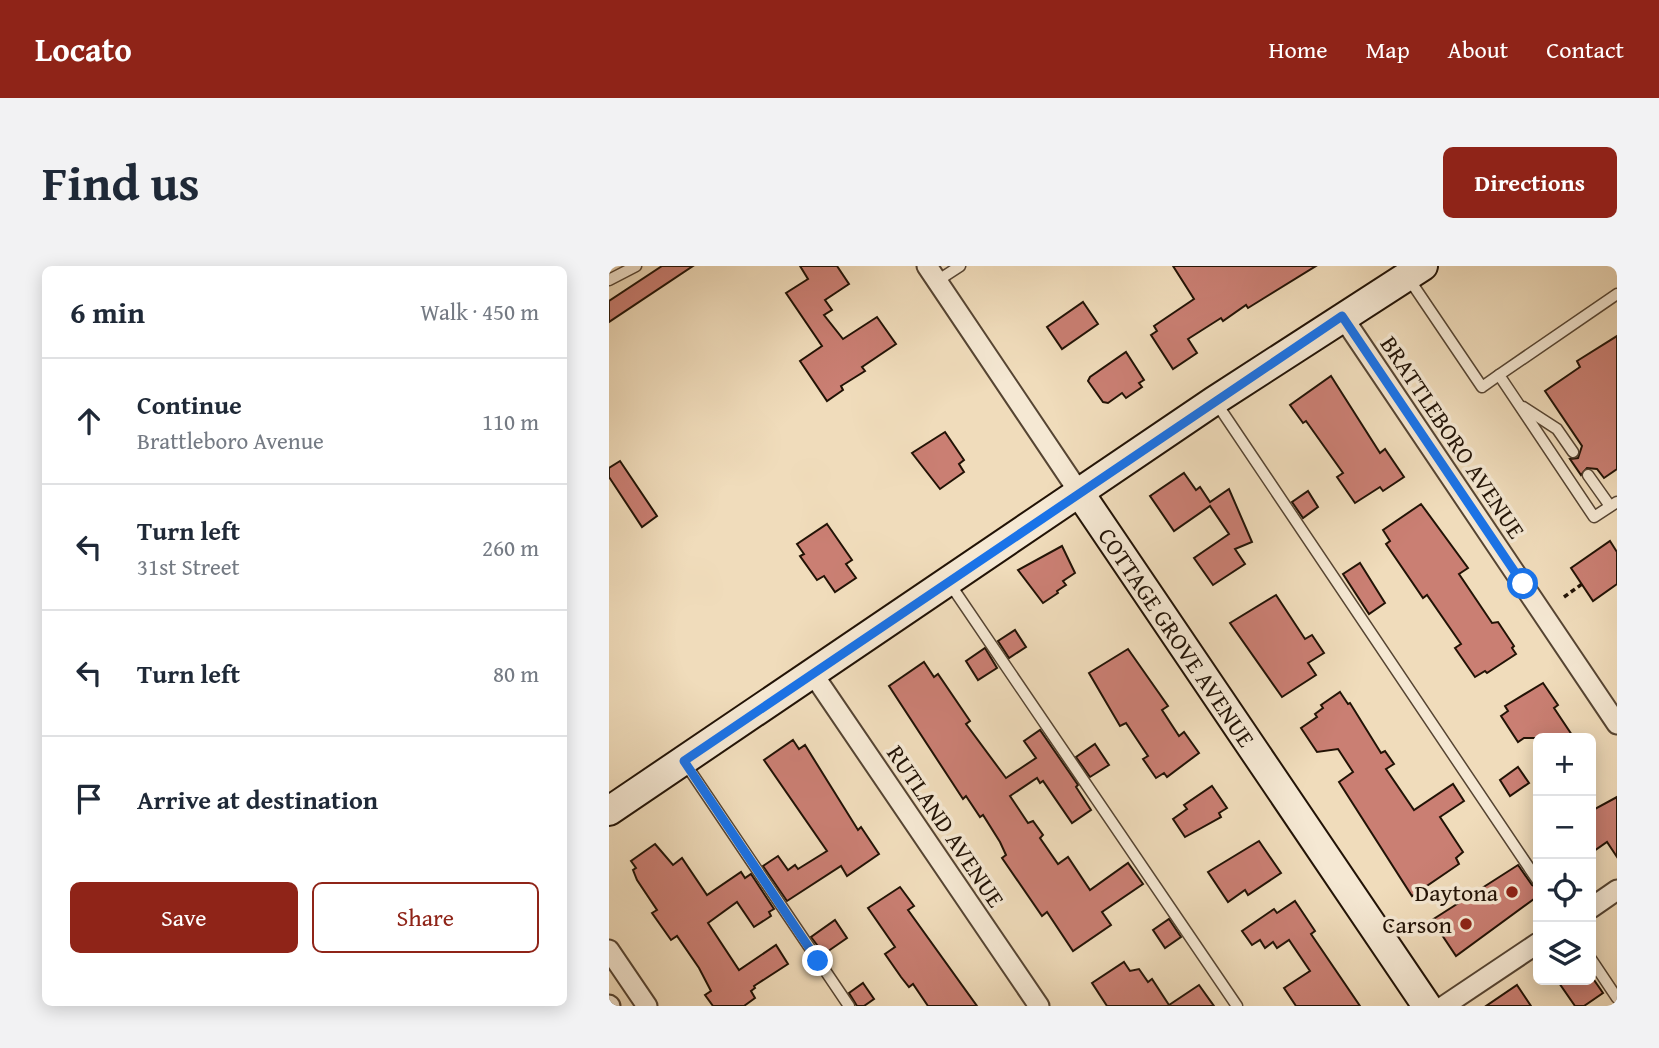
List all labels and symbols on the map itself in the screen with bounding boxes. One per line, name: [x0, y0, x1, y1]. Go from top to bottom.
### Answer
street label: BRATTLEBORO AVENUE: [1372, 329, 1534, 545]
street label: COTTAGE GROVE AVENUE: [1090, 520, 1264, 754]
route start: [1507, 568, 1538, 599]
street label: RUTLAND AVENUE: [879, 738, 1013, 914]
place label: Daytona: [1415, 875, 1499, 910]
marker: Daytona: [1504, 884, 1520, 900]
place label: Carson: [1382, 907, 1453, 942]
marker: Carson: [1458, 916, 1474, 932]
route end: [802, 945, 833, 976]

